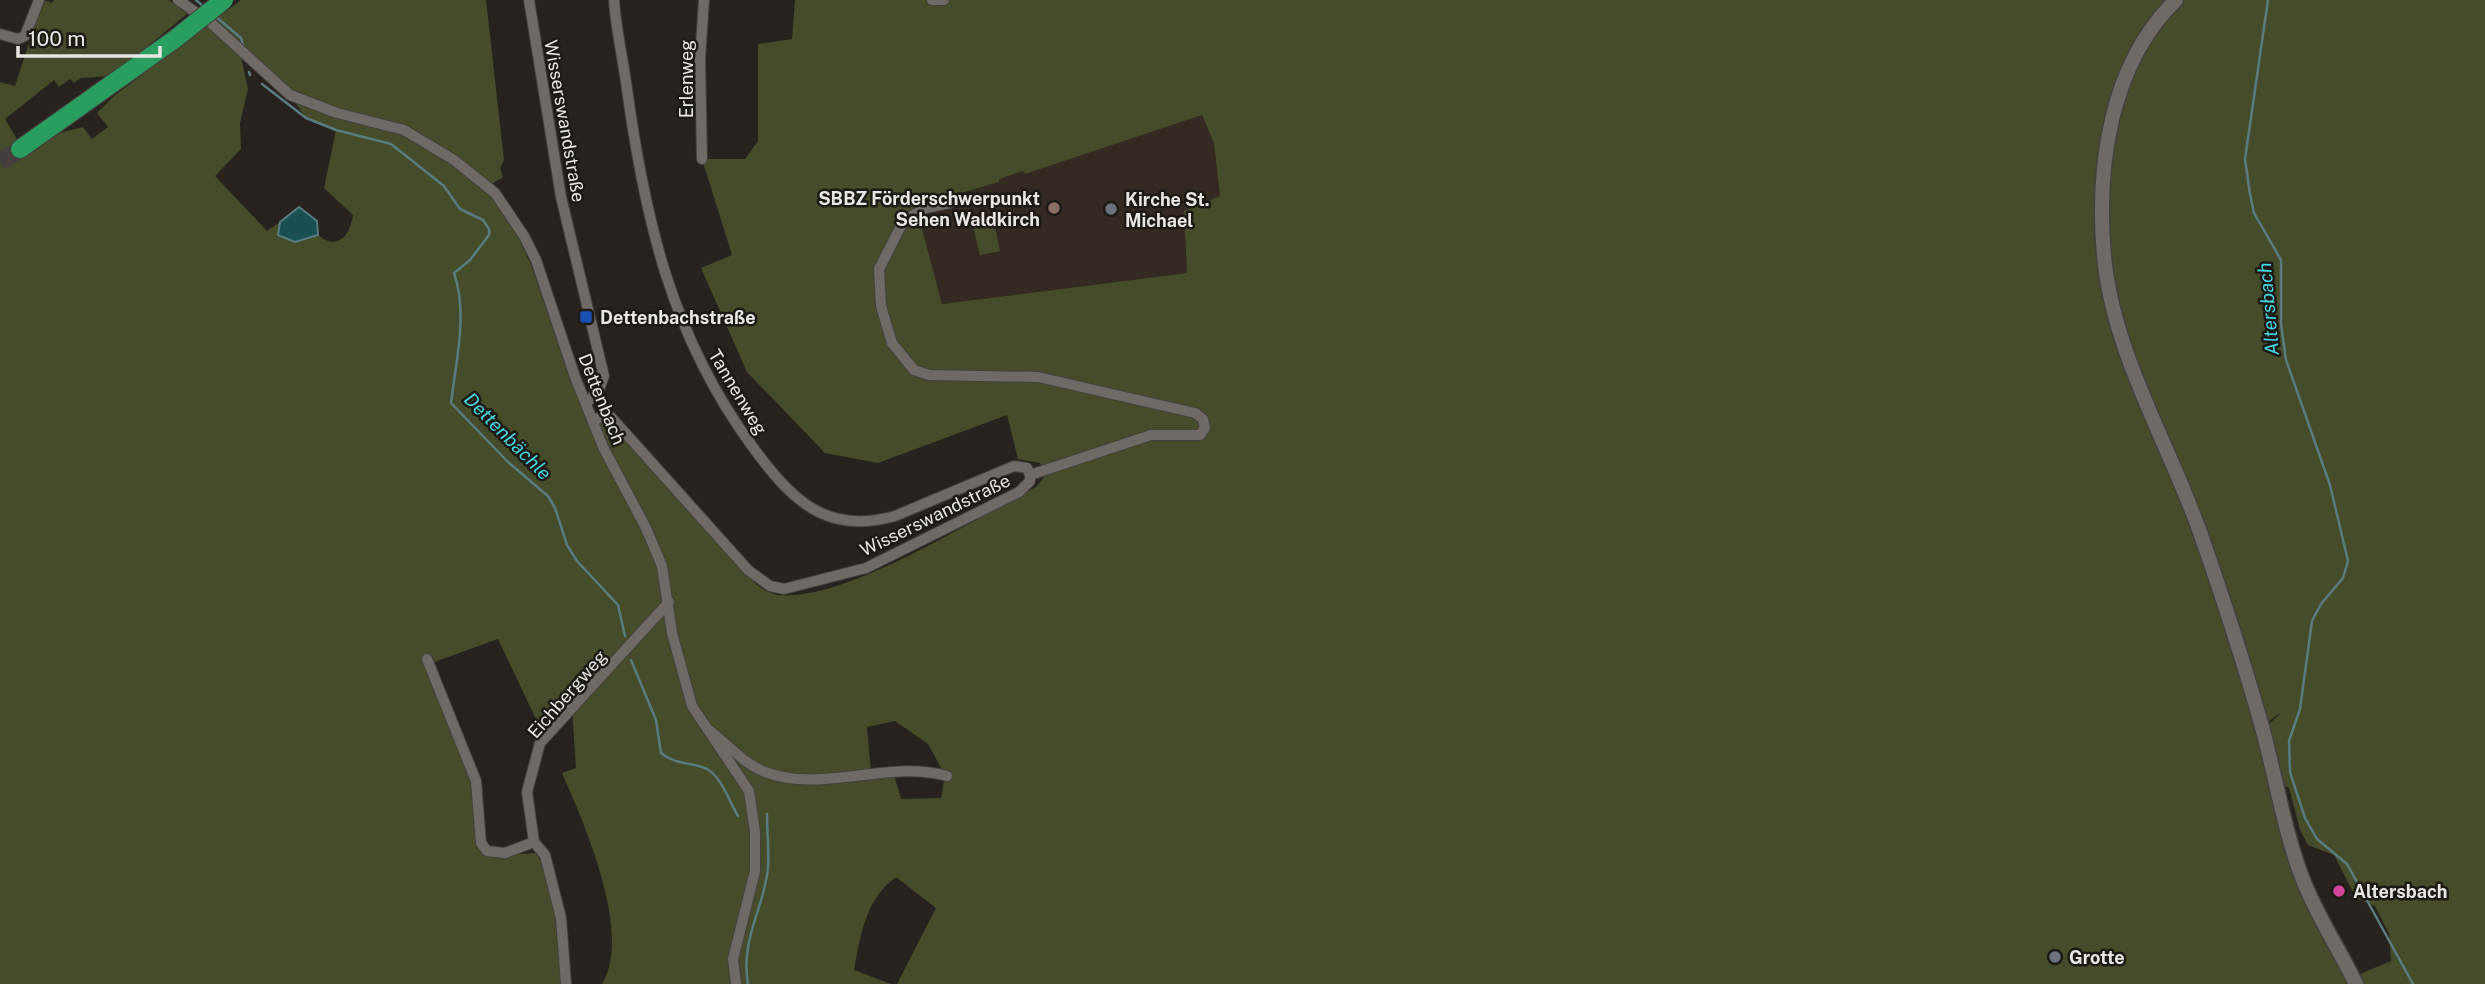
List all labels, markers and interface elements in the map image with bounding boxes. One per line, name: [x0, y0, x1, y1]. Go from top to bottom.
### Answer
scale bar: [18, 14, 159, 58]
text: 100 m: [28, 26, 85, 51]
street label: Wisserswandstraße: [540, 38, 590, 204]
street label: Erlenweg: [676, 40, 697, 118]
place label: SBBZ Förderschwerpunkt Sehen Waldkirch: [818, 188, 1040, 230]
place label: Kirche St. Michael: [1125, 189, 1210, 231]
marker: SBBZ Förderschwerpunkt Sehen Waldkirch: [1046, 200, 1062, 216]
marker: Kirche St. Michael: [1103, 201, 1119, 217]
water label: Altersbach: [2253, 262, 2283, 356]
place label: Dettenbachstraße: [600, 307, 756, 328]
marker: Dettenbachstraße: [578, 309, 594, 325]
street label: Tannenweg: [704, 346, 772, 438]
street label: Dettenbach: [574, 350, 630, 448]
water label: Dettenbächle: [460, 388, 556, 484]
street label: Wisserswandstraße: [857, 470, 1013, 560]
street label: Eichbergweg: [523, 646, 611, 742]
place label: Altersbach: [2353, 881, 2447, 902]
marker: Altersbach: [2331, 883, 2347, 899]
place label: Grotte: [2069, 947, 2125, 968]
marker: Grotte: [2047, 949, 2063, 965]

